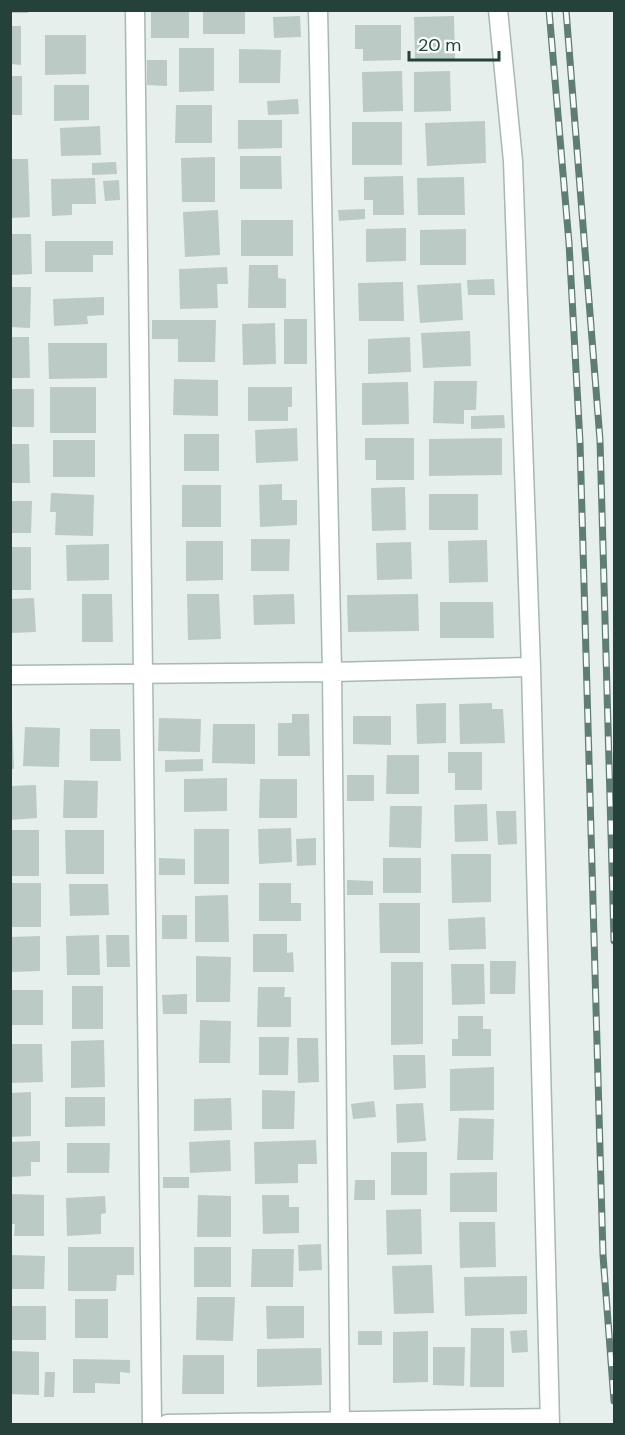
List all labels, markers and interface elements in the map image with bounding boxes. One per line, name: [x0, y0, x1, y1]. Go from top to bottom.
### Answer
scale bar: [409, 24, 499, 62]
text: 20 m: [418, 33, 461, 57]

